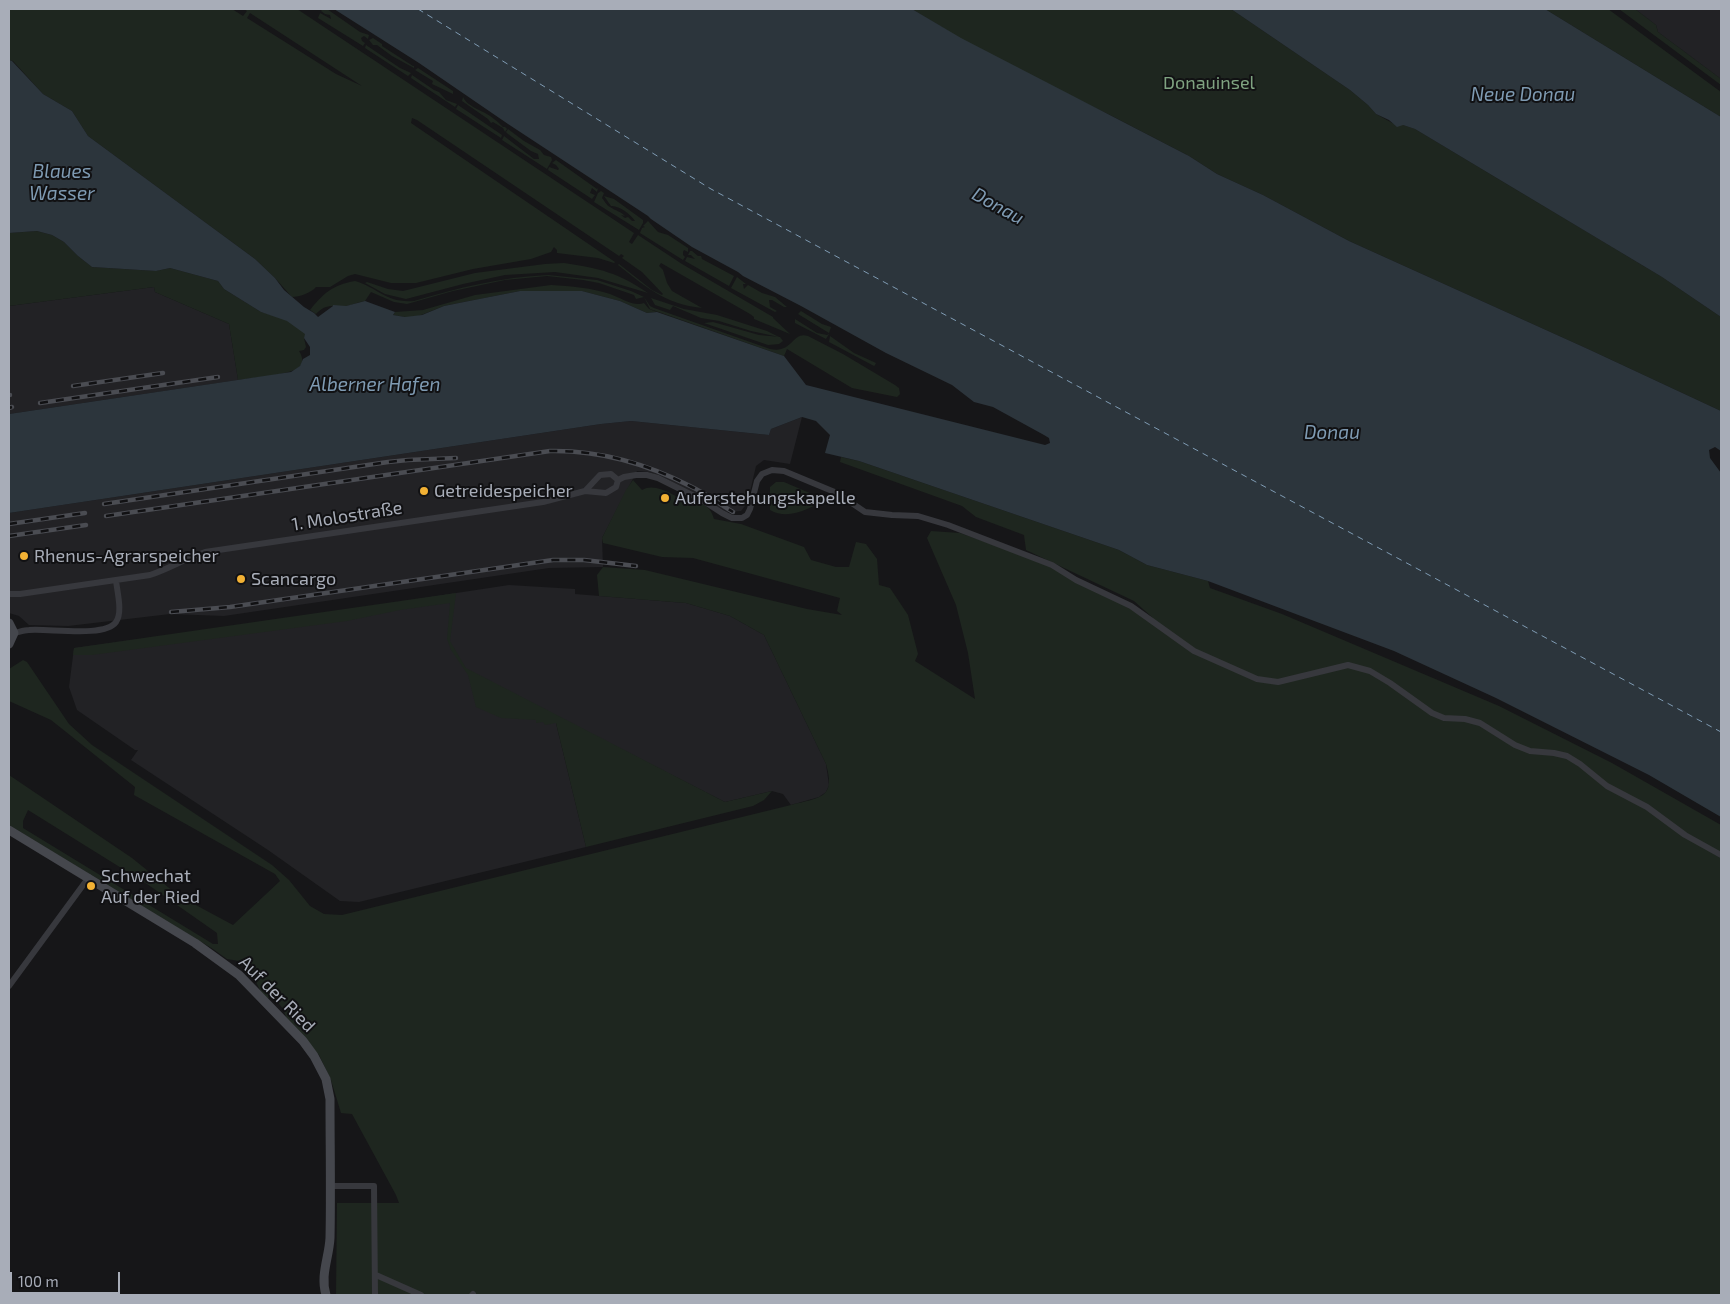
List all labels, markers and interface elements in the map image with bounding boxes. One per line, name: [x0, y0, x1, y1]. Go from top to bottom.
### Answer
park label: Donauinsel: [1163, 72, 1255, 94]
water label: Neue Donau: [1471, 84, 1575, 106]
water label: Blaues Wasser: [29, 161, 95, 205]
water label: Donau: [968, 182, 1028, 230]
water label: Alberner Hafen: [310, 374, 440, 396]
water label: Donau: [1304, 422, 1360, 444]
place label: Getreidespeicher: [434, 480, 573, 502]
marker: Getreidespeicher: [418, 485, 430, 497]
place label: Auferstehungskapelle: [675, 487, 856, 509]
marker: Auferstehungskapelle: [659, 492, 671, 504]
street label: 1. Molostraße: [290, 497, 404, 535]
place label: Rhenus-Agrarspeicher: [34, 545, 219, 567]
marker: Rhenus-Agrarspeicher: [18, 550, 30, 562]
place label: Scancargo: [251, 568, 336, 590]
marker: Scancargo: [235, 573, 247, 585]
place label: Schwechat Auf der Ried: [101, 865, 200, 908]
marker: Schwechat Auf der Ried: [85, 880, 97, 892]
street label: Auf der Ried: [234, 951, 320, 1037]
scale bar: [12, 1262, 122, 1294]
text: 100 m: [18, 1272, 59, 1290]

